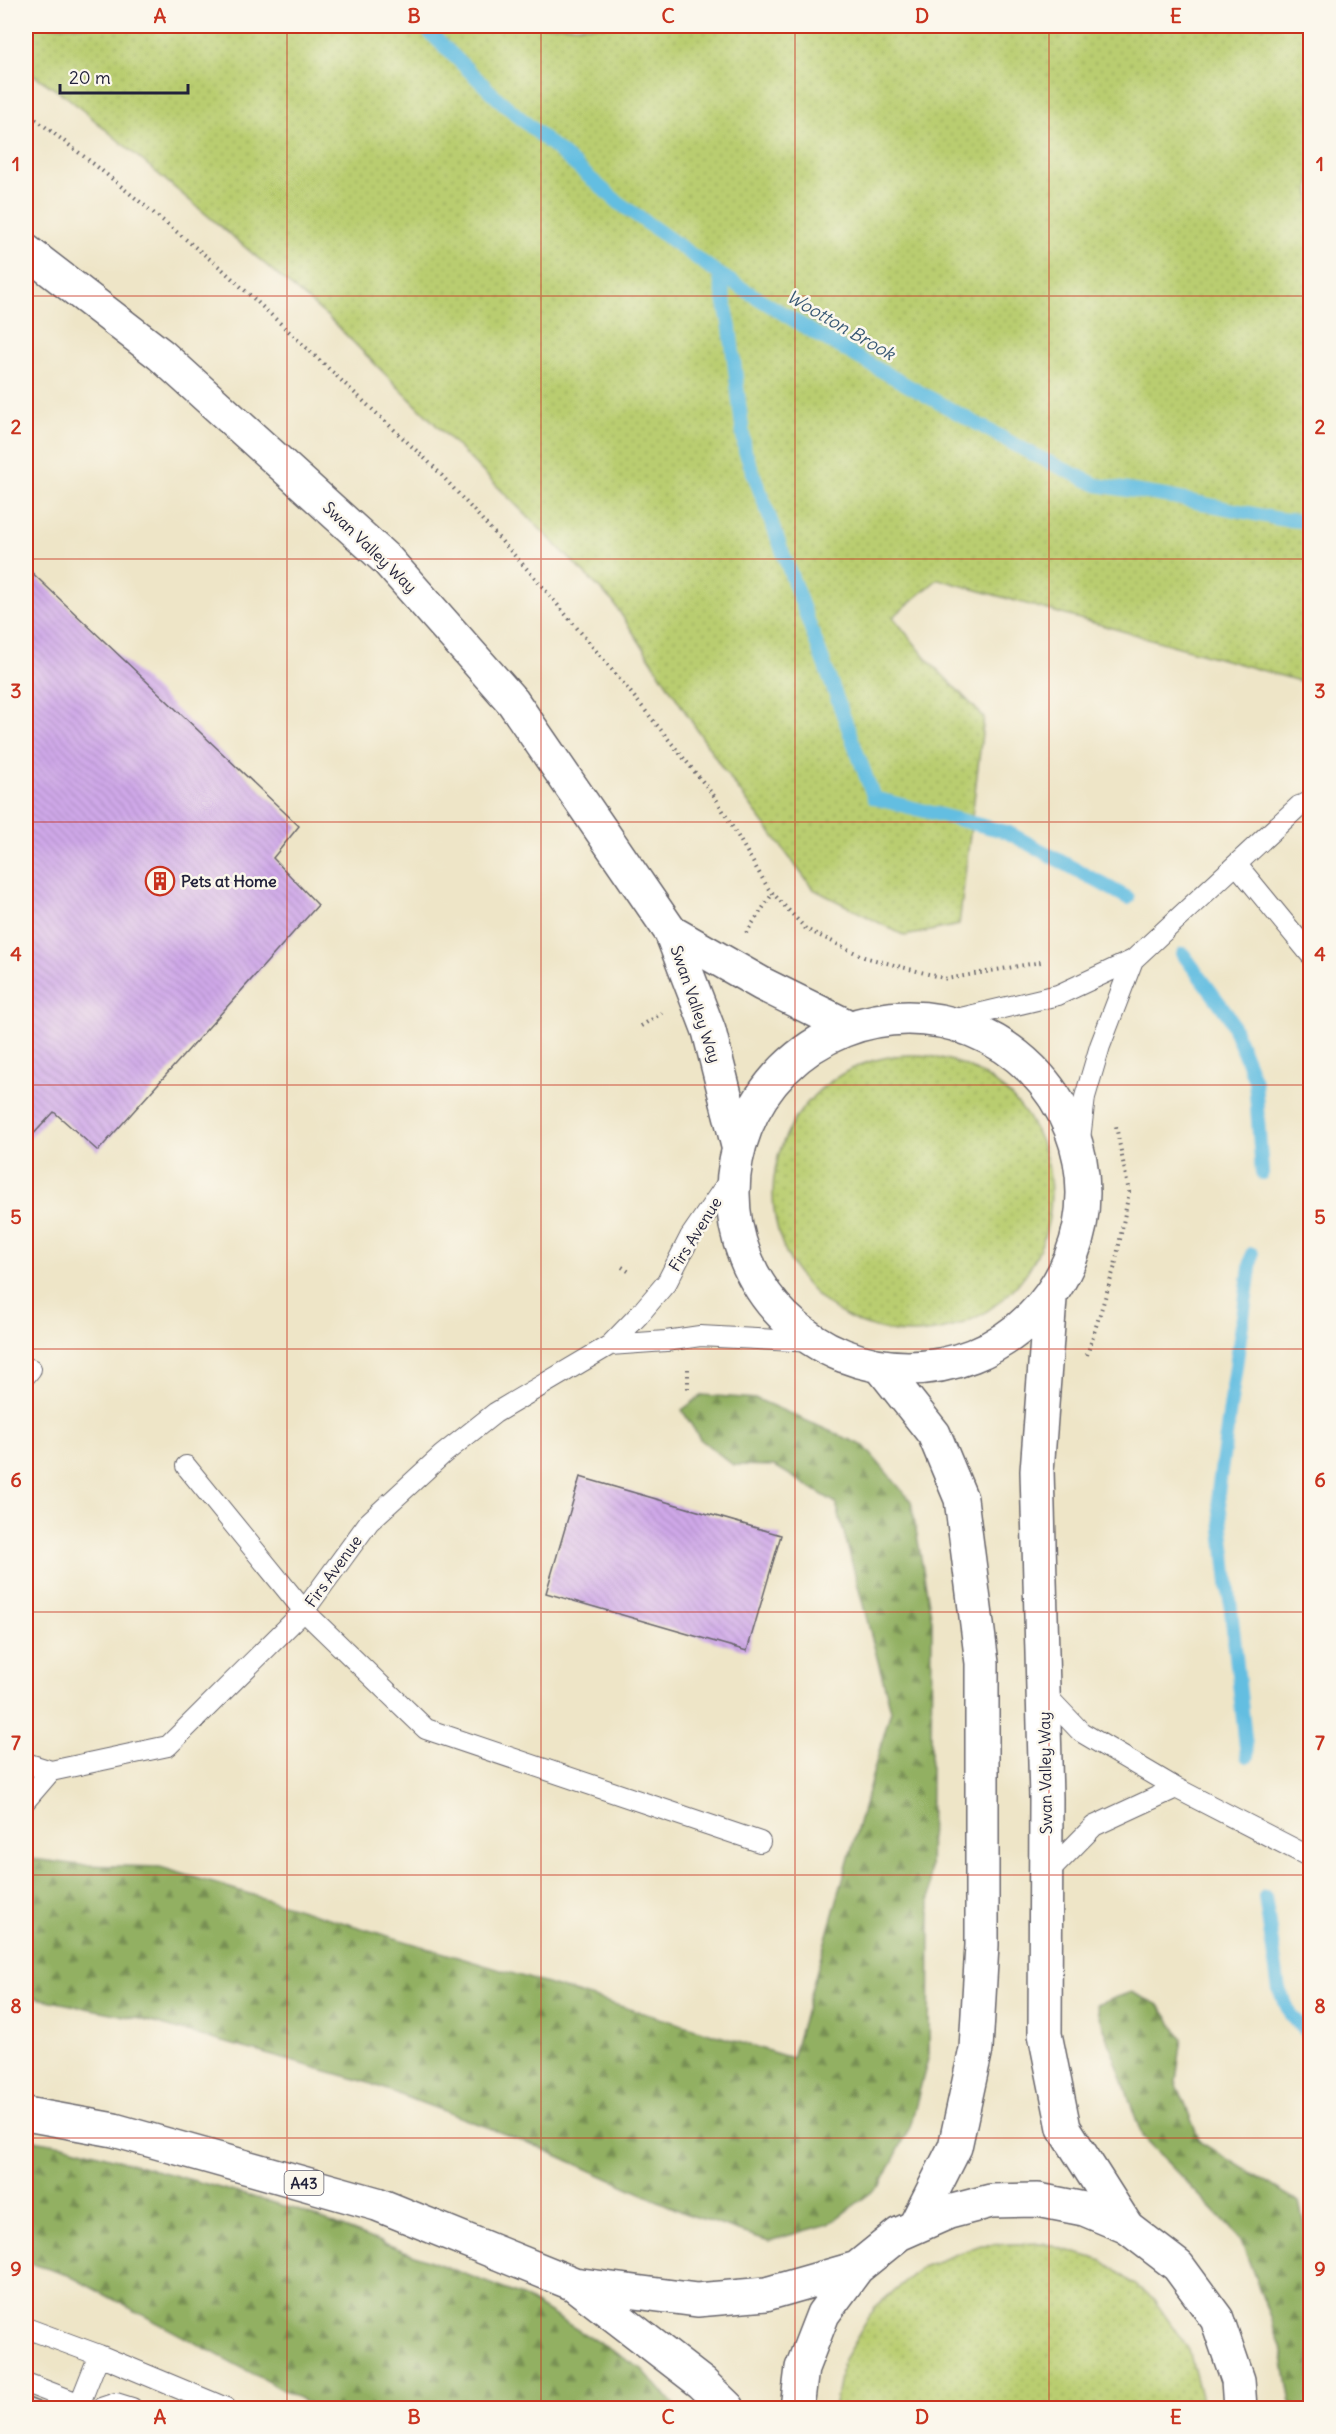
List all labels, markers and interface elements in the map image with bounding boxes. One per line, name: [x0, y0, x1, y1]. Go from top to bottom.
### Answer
text: A: [154, 3, 167, 28]
text: B: [407, 3, 421, 28]
text: C: [661, 3, 675, 28]
text: D: [915, 3, 929, 28]
text: E: [1170, 3, 1182, 28]
scale bar: [60, 57, 188, 95]
text: 20 m: [69, 66, 111, 89]
text: 1: [12, 151, 20, 176]
text: 1: [1316, 151, 1324, 176]
water label: Wootton Brook: [783, 285, 901, 366]
text: 2: [11, 414, 22, 439]
text: 2: [1315, 414, 1326, 439]
street label: Swan Valley Way: [319, 497, 421, 597]
text: 3: [10, 678, 22, 703]
text: 3: [1314, 678, 1326, 703]
building icon: Pets at Home: [144, 865, 176, 897]
place label: Pets at Home: [181, 871, 277, 891]
text: 4: [10, 941, 22, 966]
text: 4: [1314, 941, 1326, 966]
street label: Swan Valley Way: [667, 943, 725, 1065]
street label: Firs Avenue: [664, 1193, 726, 1275]
text: 5: [10, 1204, 22, 1229]
text: 5: [1314, 1204, 1326, 1229]
text: 6: [10, 1467, 22, 1492]
text: 6: [1314, 1467, 1326, 1492]
street label: Firs Avenue: [300, 1531, 366, 1611]
street label: Swan Valley Way: [1034, 1711, 1056, 1835]
text: 7: [11, 1730, 21, 1755]
text: 7: [1315, 1730, 1325, 1755]
text: 8: [10, 1993, 22, 2018]
text: 8: [1314, 1993, 1326, 2018]
road number: A43: [284, 2171, 324, 2195]
text: 9: [10, 2256, 22, 2281]
text: 9: [1314, 2256, 1326, 2281]
text: A: [154, 2404, 167, 2429]
text: B: [407, 2404, 421, 2429]
text: C: [661, 2404, 675, 2429]
text: D: [915, 2404, 929, 2429]
text: E: [1170, 2404, 1182, 2429]

